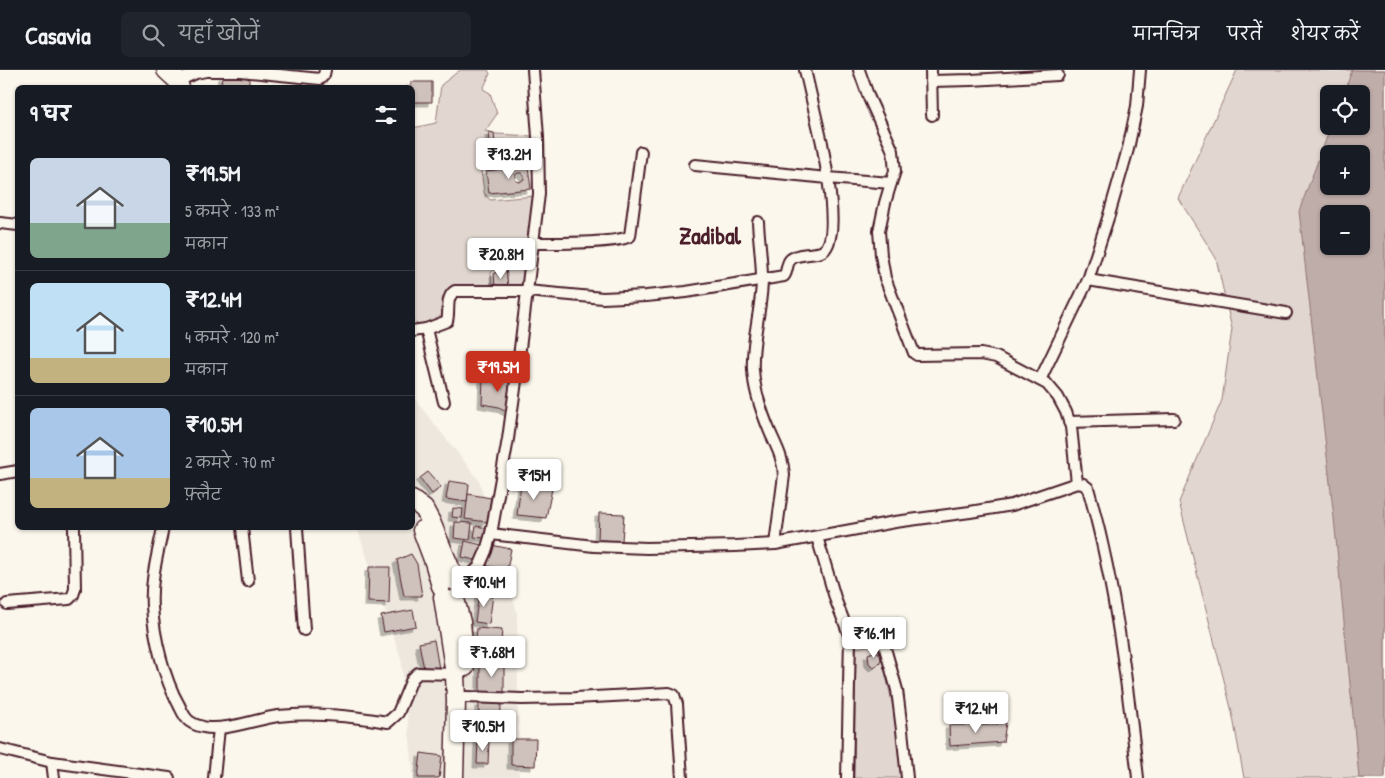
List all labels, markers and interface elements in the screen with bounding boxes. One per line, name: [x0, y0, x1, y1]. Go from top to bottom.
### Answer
search box: [121, 12, 471, 57]
text: Casavia: [25, 19, 91, 51]
text: यहाँ खोजें: [179, 20, 260, 46]
icon: search: [139, 21, 167, 49]
text: मानचित्र: [1133, 21, 1199, 46]
text: परतें: [1227, 21, 1262, 46]
text: शेयर करें: [1290, 21, 1360, 46]
map controls: [1320, 85, 1370, 255]
button: locate: [1320, 85, 1370, 135]
text: 9 घर: [30, 99, 71, 128]
icon: filters: [372, 101, 400, 129]
pin: ₹13.2M: [468, 138, 550, 180]
text: ₹13.2M: [487, 143, 531, 165]
button: +: [1320, 145, 1370, 195]
text: ₹19.5M: [185, 159, 241, 188]
icon: home: [70, 178, 130, 238]
text: 5 कमरे · 133 m²: [185, 200, 279, 222]
button: −: [1320, 205, 1370, 255]
district label: Zadibal: [679, 219, 742, 251]
text: मकान: [185, 232, 227, 254]
pin: ₹20.8M: [460, 238, 542, 280]
text: ₹20.8M: [478, 243, 524, 265]
text: ₹12.4M: [185, 285, 242, 314]
icon: home: [70, 303, 130, 363]
text: 4 कमरे · 120 m²: [185, 326, 279, 348]
pin: ₹19.5M: [457, 350, 539, 393]
text: ₹19.5M: [477, 356, 519, 378]
text: मकान: [185, 358, 227, 380]
text: ₹10.5M: [185, 410, 242, 439]
icon: home: [70, 428, 130, 488]
text: 2 कमरे · 70 m²: [185, 451, 275, 473]
pin: ₹15M: [504, 458, 564, 501]
text: ₹15M: [517, 464, 551, 486]
text: फ़्लैट: [185, 483, 221, 505]
pin: ₹10.4M: [443, 566, 525, 608]
text: ₹10.4M: [463, 571, 505, 593]
pin: ₹16.1M: [833, 616, 915, 659]
text: ₹16.1M: [853, 622, 895, 644]
pin: ₹7.68M: [451, 636, 533, 678]
text: ₹7.68M: [469, 641, 515, 663]
pin: ₹12.4M: [935, 692, 1017, 734]
text: ₹12.4M: [954, 697, 998, 719]
pin: ₹10.5M: [442, 710, 524, 752]
text: ₹10.5M: [461, 715, 505, 737]

